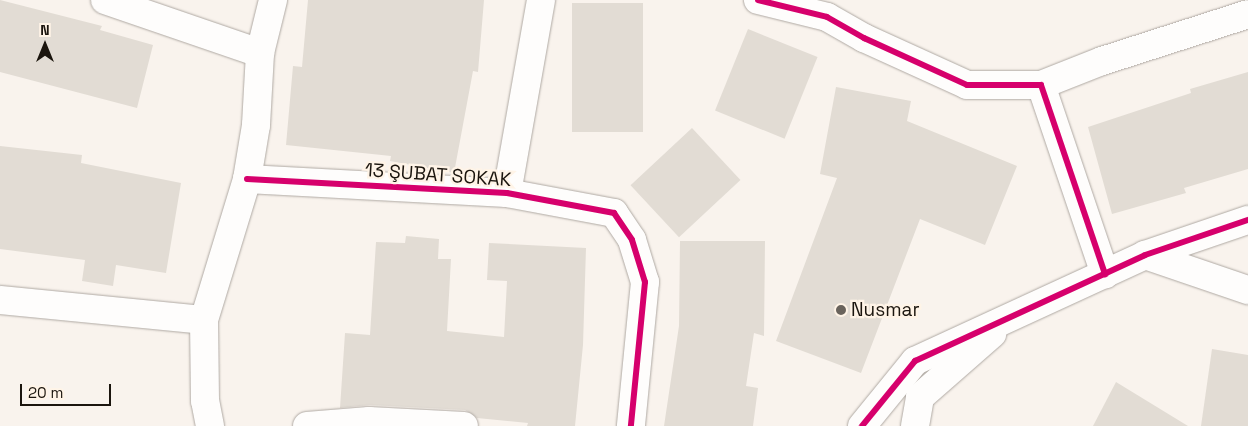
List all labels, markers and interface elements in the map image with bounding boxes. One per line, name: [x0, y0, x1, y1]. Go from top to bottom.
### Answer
north arrow: [20, 20, 70, 70]
text: N: [40, 21, 50, 39]
street label: 13 ŞUBAT SOKAK: [364, 158, 512, 192]
place label: Nusmar: [851, 299, 920, 321]
marker: Nusmar: [835, 304, 847, 316]
scale bar: [22, 374, 114, 406]
text: 20 m: [28, 383, 63, 402]

